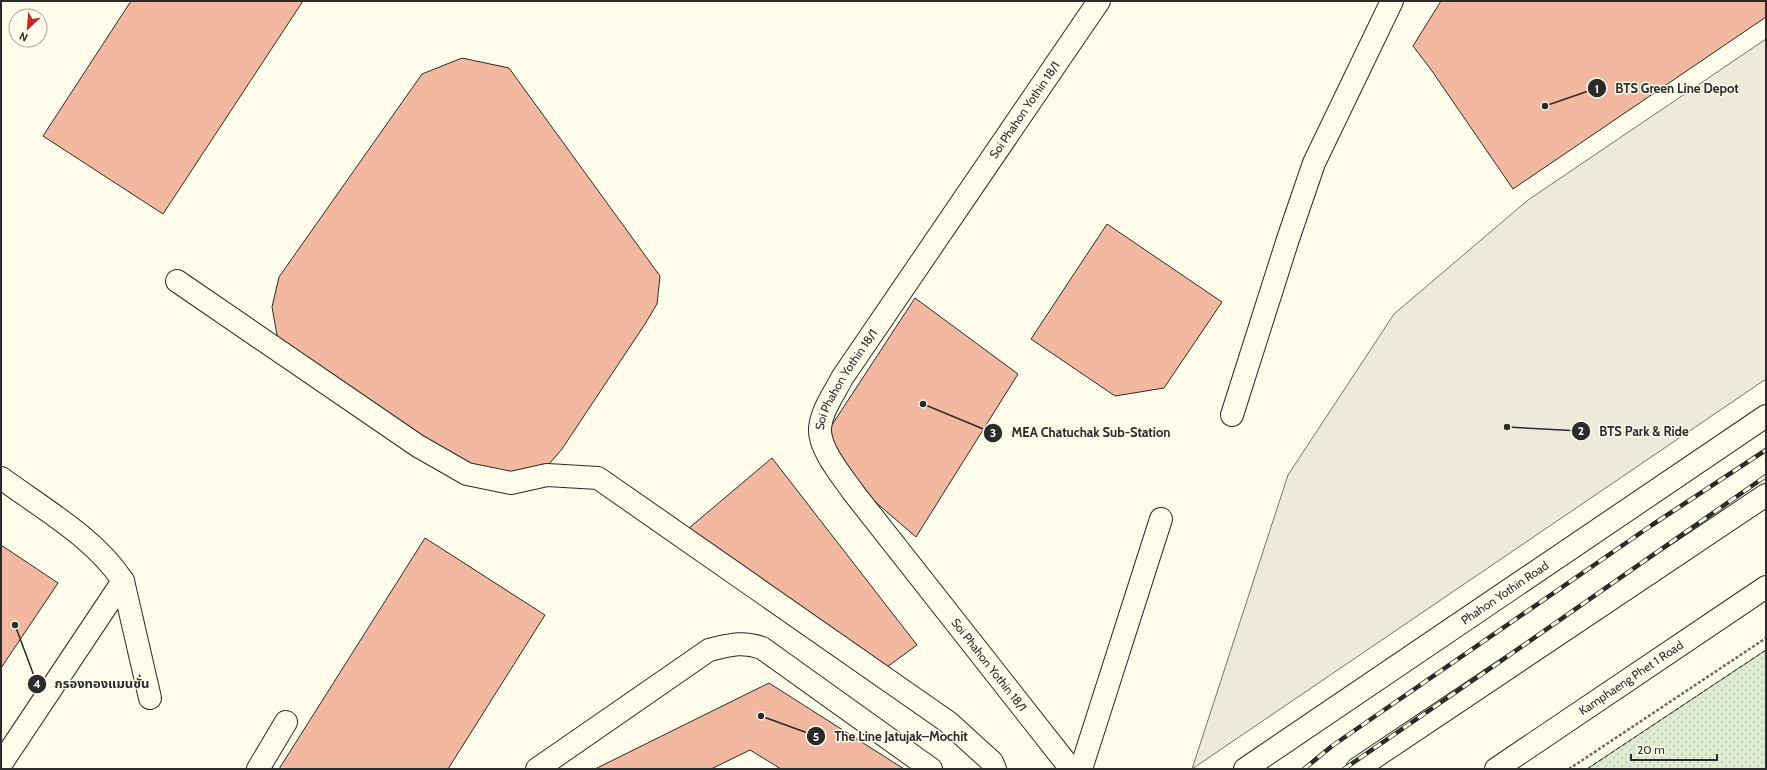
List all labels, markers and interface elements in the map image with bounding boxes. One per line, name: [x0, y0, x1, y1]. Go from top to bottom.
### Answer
north arrow: [8, 8, 48, 48]
text: N: [17, 29, 30, 45]
street label: Soi Phahon Yothin 18/1: [986, 58, 1063, 161]
callout: BTS Green Line Depot: [1587, 76, 1746, 101]
text: BTS Green Line Depot: [1615, 80, 1739, 96]
text: 1: [1595, 81, 1599, 96]
street label: Soi Phahon Yothin 18/1: [812, 326, 880, 431]
callout: BTS Park & Ride: [1571, 419, 1696, 444]
callout: MEA Chatuchak Sub-Station: [983, 420, 1178, 445]
text: 2: [1578, 423, 1584, 438]
text: BTS Park & Ride: [1599, 423, 1689, 439]
text: MEA Chatuchak Sub-Station: [1012, 424, 1170, 440]
text: 3: [990, 425, 996, 440]
street label: Phahon Yothin Road: [1458, 557, 1551, 627]
street label: Soi Phahon Yothin 18/1: [948, 615, 1030, 714]
street label: Kamphaeng Phet 1 Road: [1576, 637, 1686, 718]
callout: กรองทองแมนชั่น: [27, 671, 158, 696]
text: กรองทองแมนชั่น: [55, 674, 149, 691]
text: 4: [33, 676, 41, 691]
callout: The Line Jatujak–Mochit: [806, 724, 975, 749]
text: The Line Jatujak–Mochit: [834, 728, 968, 744]
text: 5: [813, 729, 819, 744]
scale bar: [1631, 736, 1717, 762]
text: 20 m: [1637, 742, 1665, 757]

